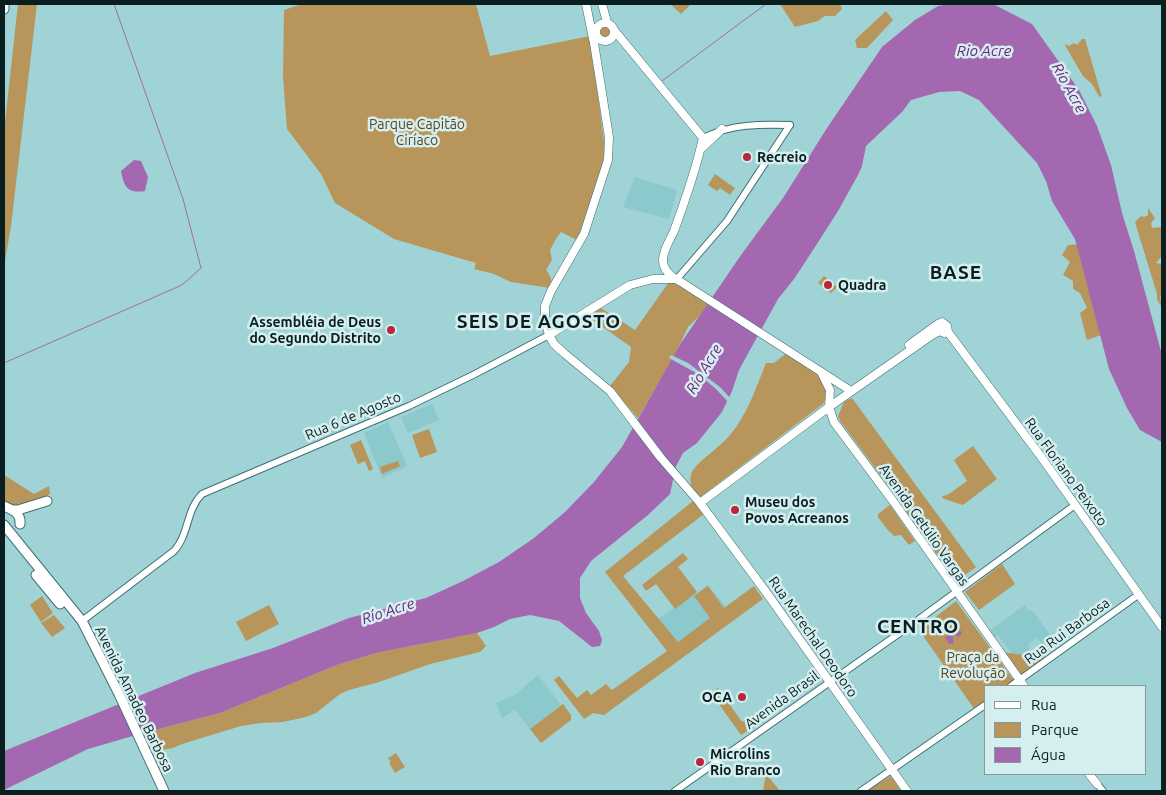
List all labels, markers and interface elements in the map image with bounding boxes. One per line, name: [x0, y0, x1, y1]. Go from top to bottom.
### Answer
water label: Rio Acre: [957, 42, 1011, 60]
water label: Río Acre: [1048, 60, 1090, 116]
park label: Parque Capitão Ciríaco: [369, 116, 465, 148]
place label: Recreio: [757, 149, 807, 165]
marker: Recreio: [741, 151, 753, 163]
district label: BASE: [929, 262, 983, 284]
place label: Quadra: [838, 277, 886, 293]
marker: Quadra: [822, 279, 834, 291]
district label: SEIS DE AGOSTO: [455, 311, 623, 333]
place label: Assembléia de Deus do Segundo Distrito: [249, 314, 381, 347]
marker: Assembléia de Deus do Segundo Distrito: [385, 324, 397, 336]
water label: Río Acre: [682, 341, 726, 397]
street label: Rua 6 de Agosto: [303, 388, 403, 444]
street label: Rua Floriano Peixoto: [1021, 415, 1111, 529]
street label: Avenida Getúlio Vargas: [876, 461, 972, 589]
place label: Museu dos Povos Acreanos: [745, 494, 849, 526]
marker: Museu dos Povos Acreanos: [729, 504, 741, 516]
street label: Rua Marechal Deodoro: [765, 573, 861, 701]
water label: Río Acre: [359, 594, 417, 628]
street label: Rua Rui Barbosa: [1021, 594, 1113, 668]
district label: CENTRO: [876, 616, 960, 638]
street label: Avenida Amadeo Barbosa: [91, 623, 177, 775]
park label: Praça da Revolução: [941, 649, 1005, 682]
street label: Avenida Brasil: [741, 667, 823, 733]
legend: [984, 685, 1146, 775]
place label: OCA: [702, 689, 732, 705]
marker: OCA: [736, 691, 748, 703]
text: Rua: [1031, 696, 1057, 713]
text: Parque: [1031, 721, 1079, 738]
place label: Microlins Rio Branco: [710, 746, 781, 779]
text: Água: [1031, 746, 1066, 763]
marker: Microlins Rio Branco: [694, 756, 706, 768]

